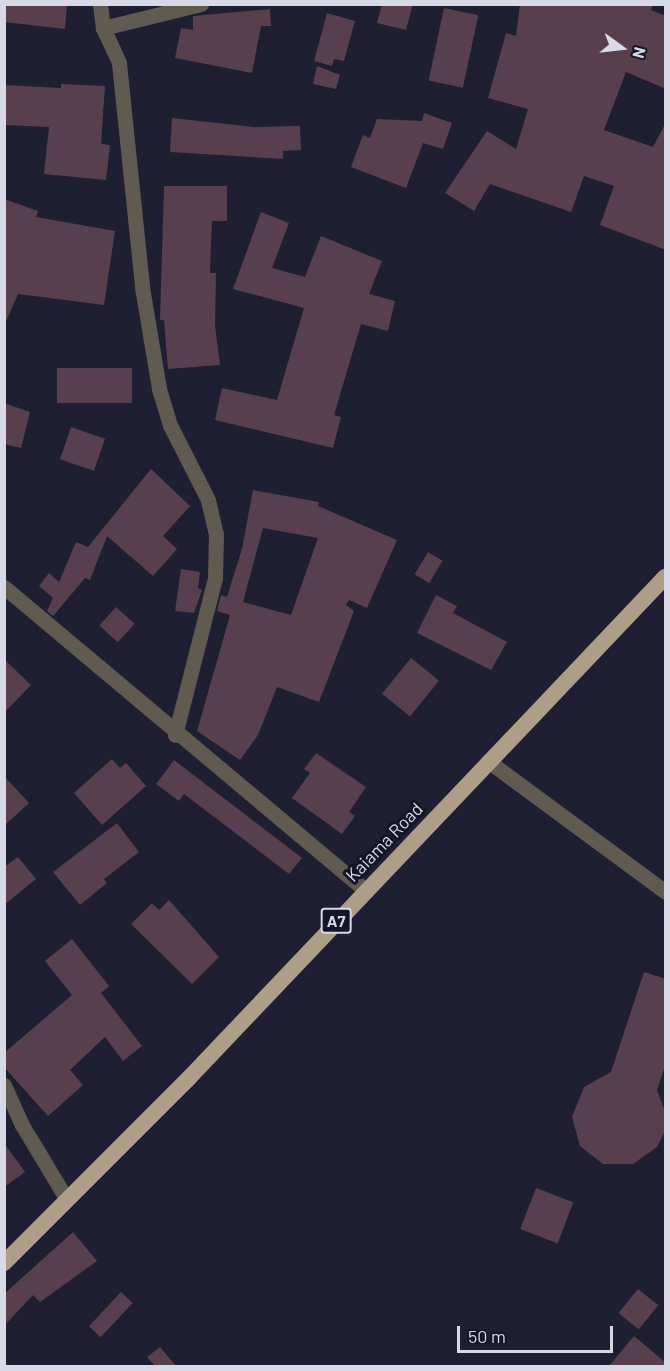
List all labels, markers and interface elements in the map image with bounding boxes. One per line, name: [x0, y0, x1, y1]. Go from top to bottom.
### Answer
north arrow: [592, 18, 652, 78]
text: N: [629, 45, 650, 60]
street label: Kaiama Road: [341, 798, 427, 886]
road number: A7: [320, 908, 352, 934]
scale bar: [460, 1314, 616, 1352]
text: 50 m: [468, 1325, 506, 1347]

